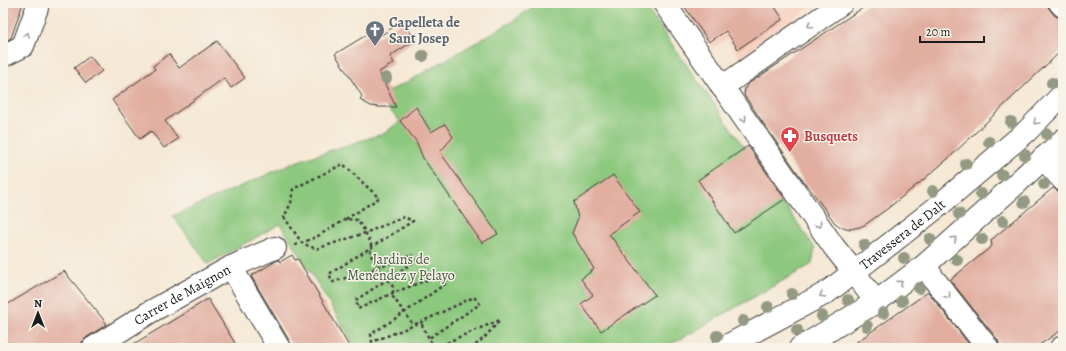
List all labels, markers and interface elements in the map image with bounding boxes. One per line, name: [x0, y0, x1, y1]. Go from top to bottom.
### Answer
place label: Capelleta de Sant Josep: [389, 13, 461, 48]
scale bar: [920, 18, 984, 44]
church icon: Capelleta de Sant Josep: [364, 19, 386, 47]
one-way arrow: [807, 20, 814, 28]
text: 20 m: [926, 24, 950, 40]
one-way arrow: [23, 32, 31, 39]
one-way arrow: [739, 115, 747, 122]
one-way arrow: [1033, 117, 1041, 125]
pharmacy icon: Busquets: [779, 125, 801, 153]
place label: Busquets: [804, 127, 858, 146]
street label: Travessera de Dalt: [855, 195, 950, 274]
one-way arrow: [814, 221, 821, 228]
one-way arrow: [949, 236, 957, 243]
park label: Jardins de Menéndez y Pelayo: [347, 250, 455, 285]
street label: Carrer de Maignon: [130, 259, 234, 329]
one-way arrow: [896, 281, 903, 288]
one-way arrow: [819, 290, 826, 297]
one-way arrow: [943, 292, 950, 299]
north arrow: [18, 293, 58, 333]
text: N: [34, 296, 42, 311]

